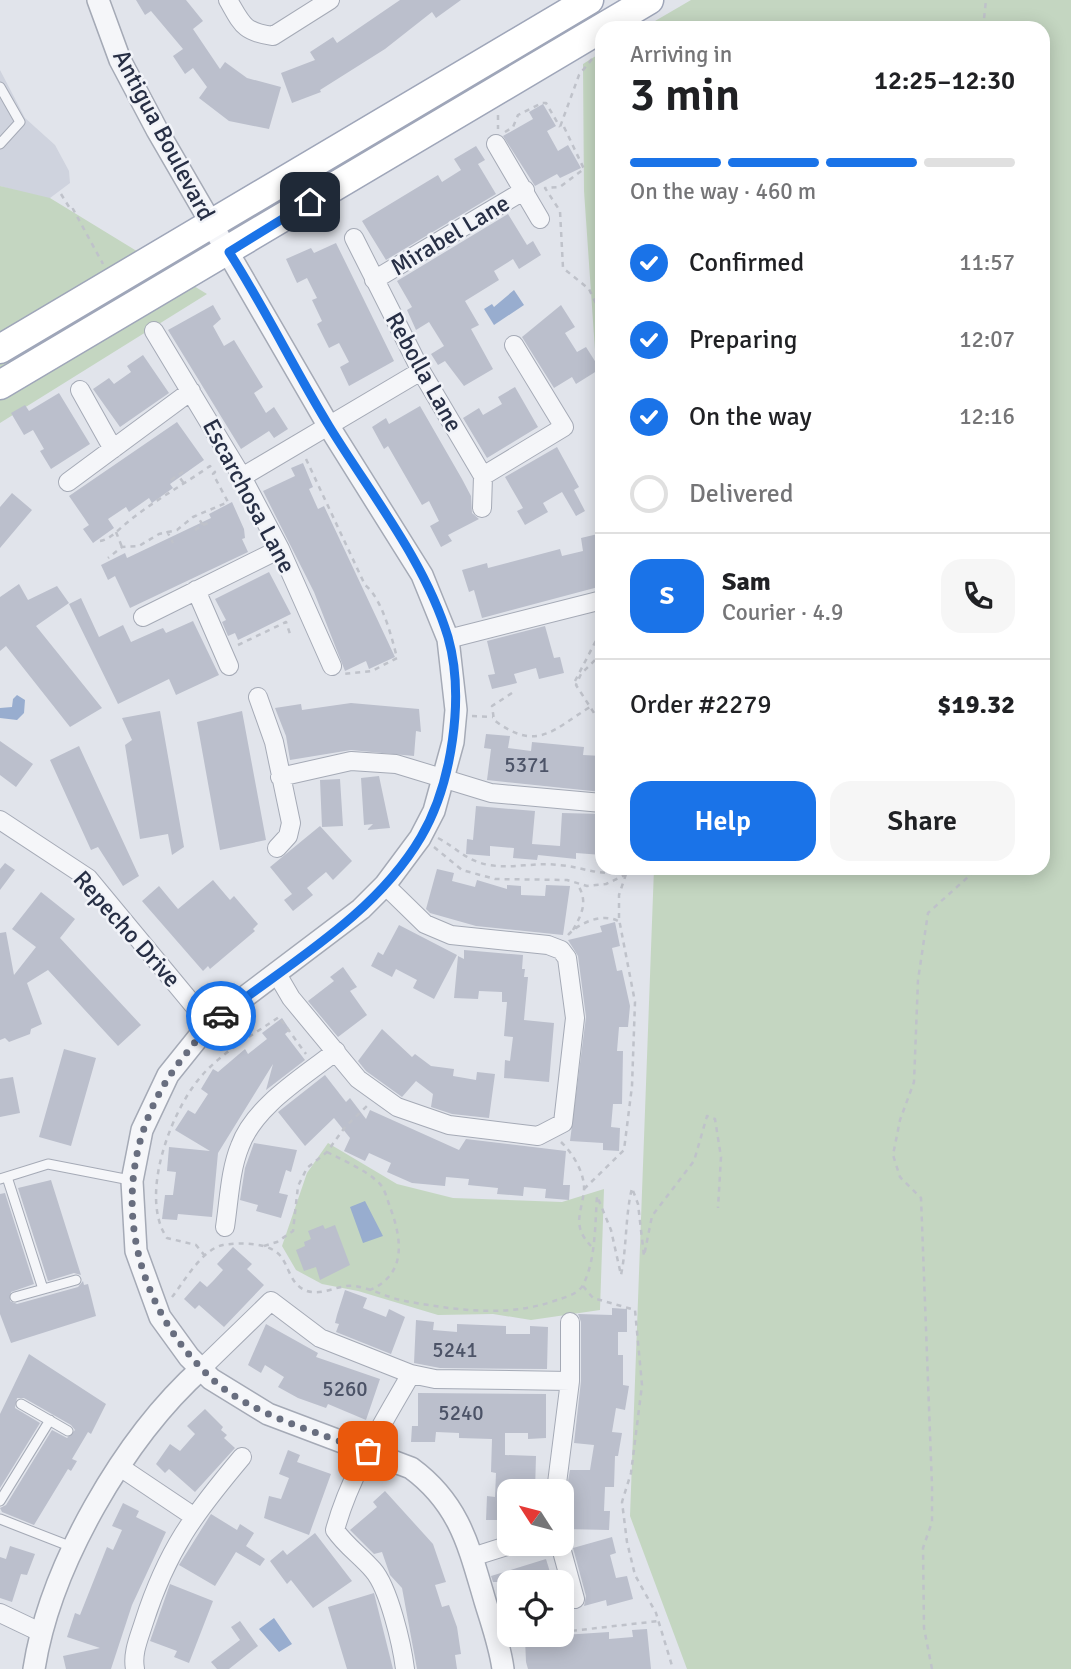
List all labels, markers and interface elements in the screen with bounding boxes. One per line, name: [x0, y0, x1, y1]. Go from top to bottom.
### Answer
text: Arriving in: [630, 40, 732, 69]
street label: Antigua Boulevard: [106, 44, 222, 226]
text: 12:25–12:30: [874, 65, 1015, 97]
text: 3 min: [630, 67, 740, 123]
pin: [280, 172, 340, 232]
text: On the way · 460 m: [630, 177, 816, 206]
icon: home: [291, 183, 329, 221]
street label: Mirabel Lane: [385, 188, 515, 282]
icon: check: [630, 244, 668, 282]
text: Confirmed: [689, 247, 804, 279]
text: 11:57: [959, 248, 1015, 277]
street label: Rebolla Lane: [379, 307, 469, 437]
icon: check: [630, 321, 668, 359]
text: Preparing: [689, 324, 797, 356]
text: 12:07: [959, 325, 1015, 354]
icon: check: [630, 398, 668, 436]
text: On the way: [689, 401, 812, 433]
text: 12:16: [959, 402, 1015, 431]
street label: Escarchosa Lane: [196, 414, 302, 578]
text: Delivered: [689, 478, 794, 510]
button: phone: [941, 559, 1015, 633]
text: Sam: [722, 566, 771, 598]
text: S: [660, 580, 674, 612]
text: Courier · 4.9: [722, 598, 843, 627]
text: Order #2279: [630, 689, 771, 721]
text: $19.32: [937, 689, 1015, 721]
house number: 5371: [504, 752, 550, 778]
button: Help: [630, 781, 816, 861]
button: Share: [830, 781, 1015, 861]
street label: Repecho Drive: [67, 864, 187, 994]
courier: [186, 981, 256, 1051]
icon: car: [202, 997, 240, 1035]
house number: 5241: [432, 1337, 478, 1363]
house number: 5260: [322, 1376, 368, 1402]
house number: 5240: [438, 1400, 484, 1426]
pin: [338, 1421, 398, 1481]
icon: bag: [349, 1432, 387, 1470]
north arrow: [497, 1479, 574, 1556]
map controls: [497, 1479, 574, 1647]
button: locate: [497, 1570, 574, 1647]

